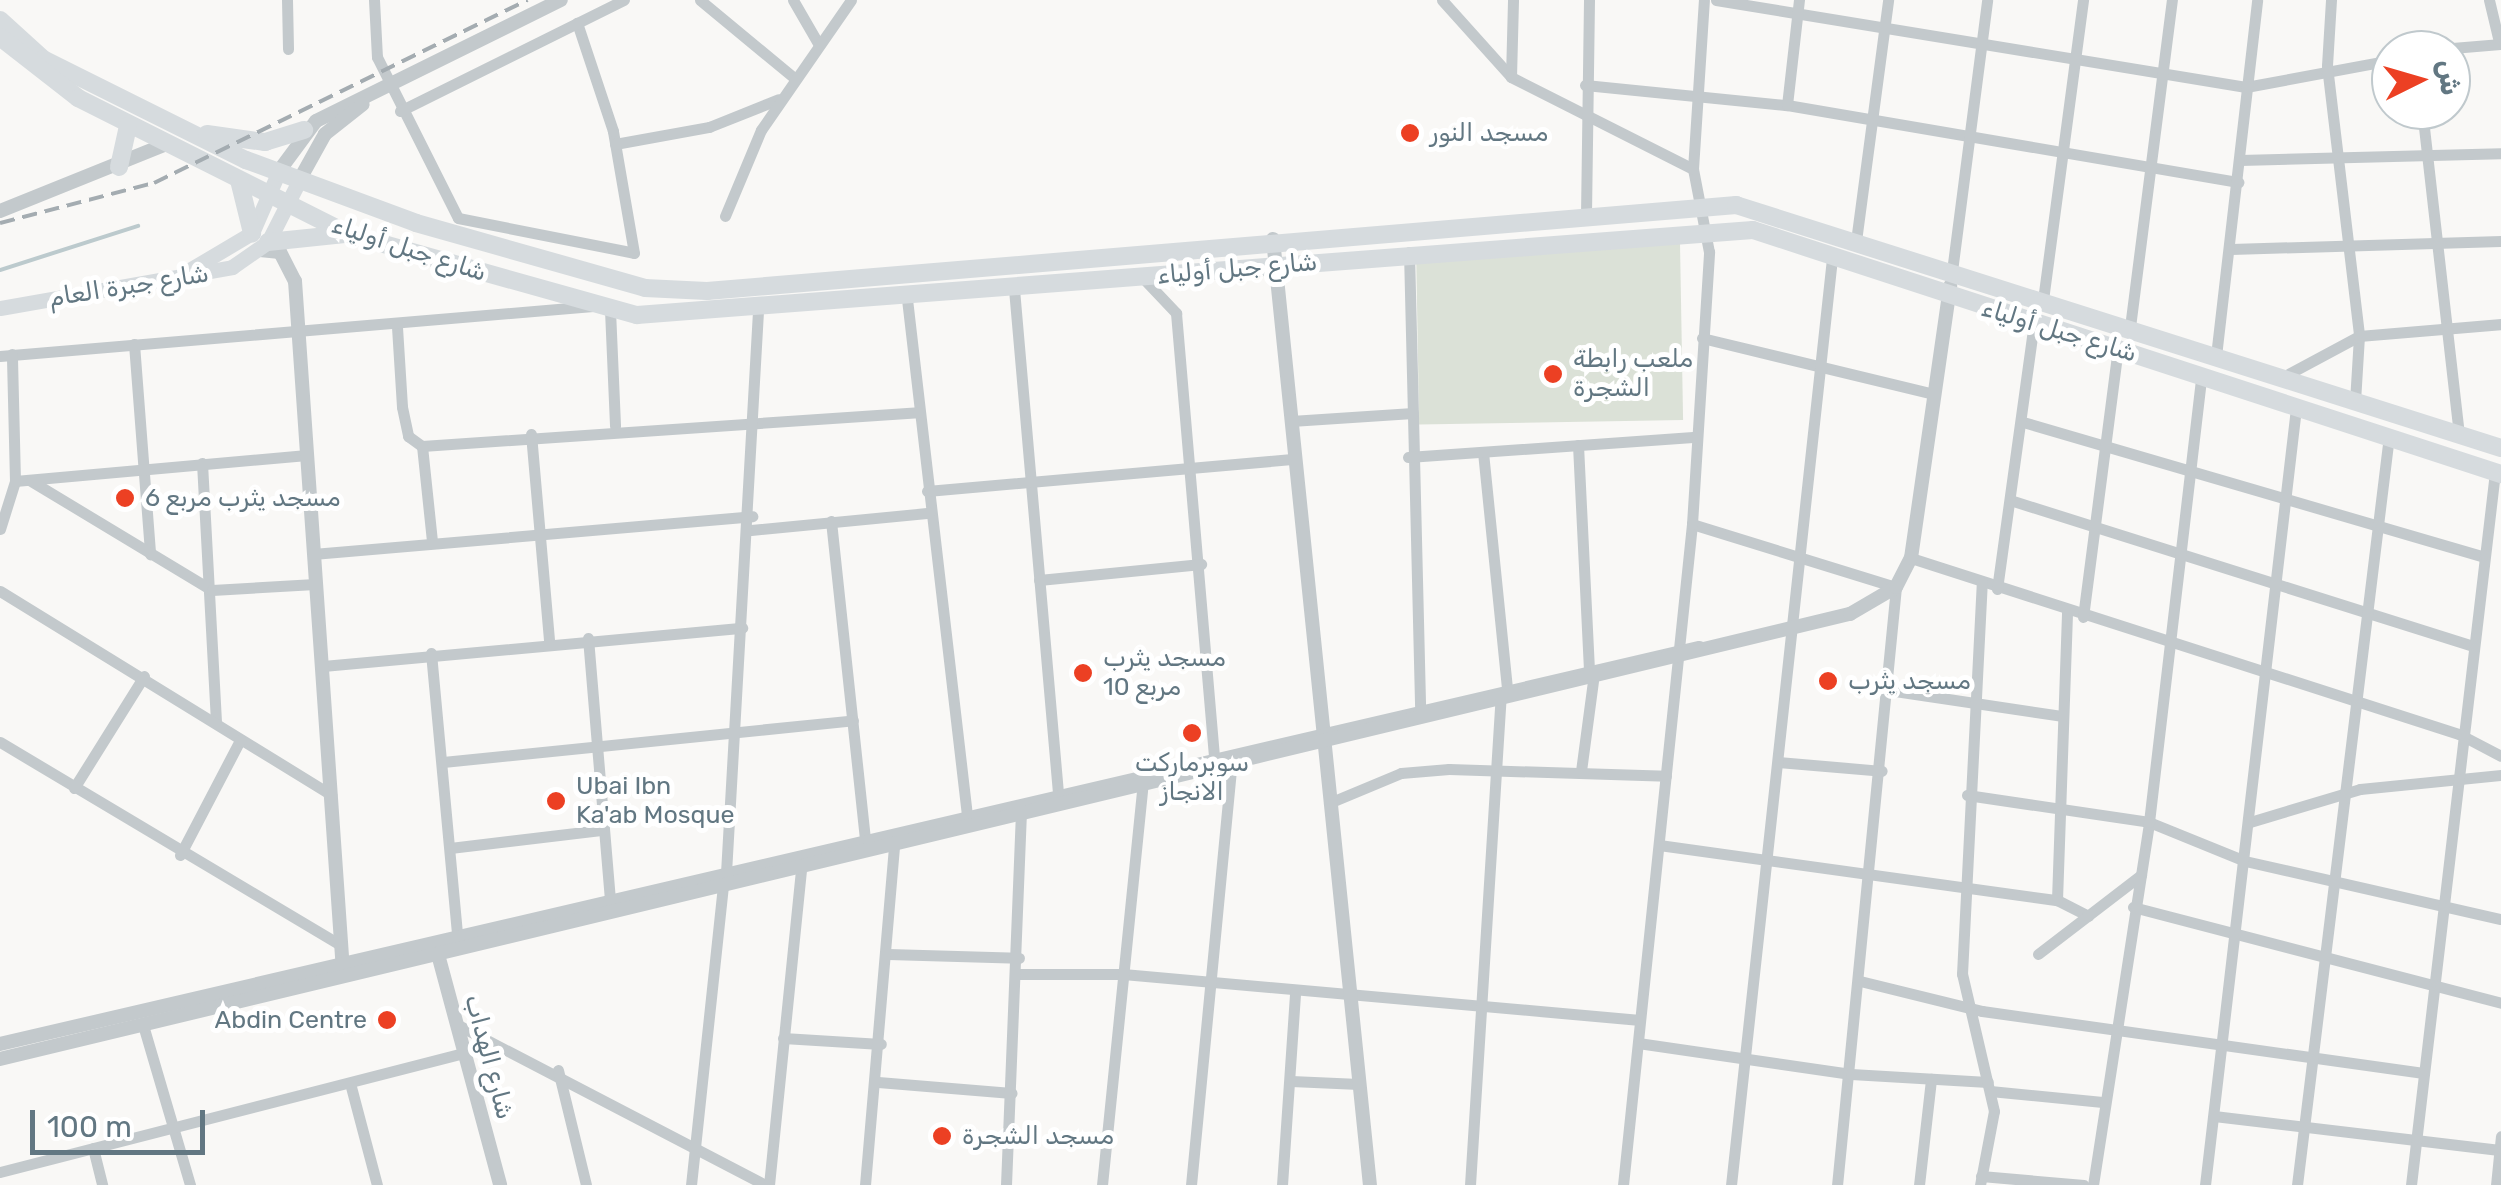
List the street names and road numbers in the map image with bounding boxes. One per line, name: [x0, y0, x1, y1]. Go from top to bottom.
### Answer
street label: شارع جبل أولياء: [328, 210, 490, 288]
street label: شارع جبل أولياء: [1155, 247, 1319, 291]
street label: شارع جبرة العام: [47, 259, 211, 313]
street label: شارع جبل أولياء: [1978, 293, 2140, 369]
street label: شارع الهداب: [458, 991, 520, 1123]

